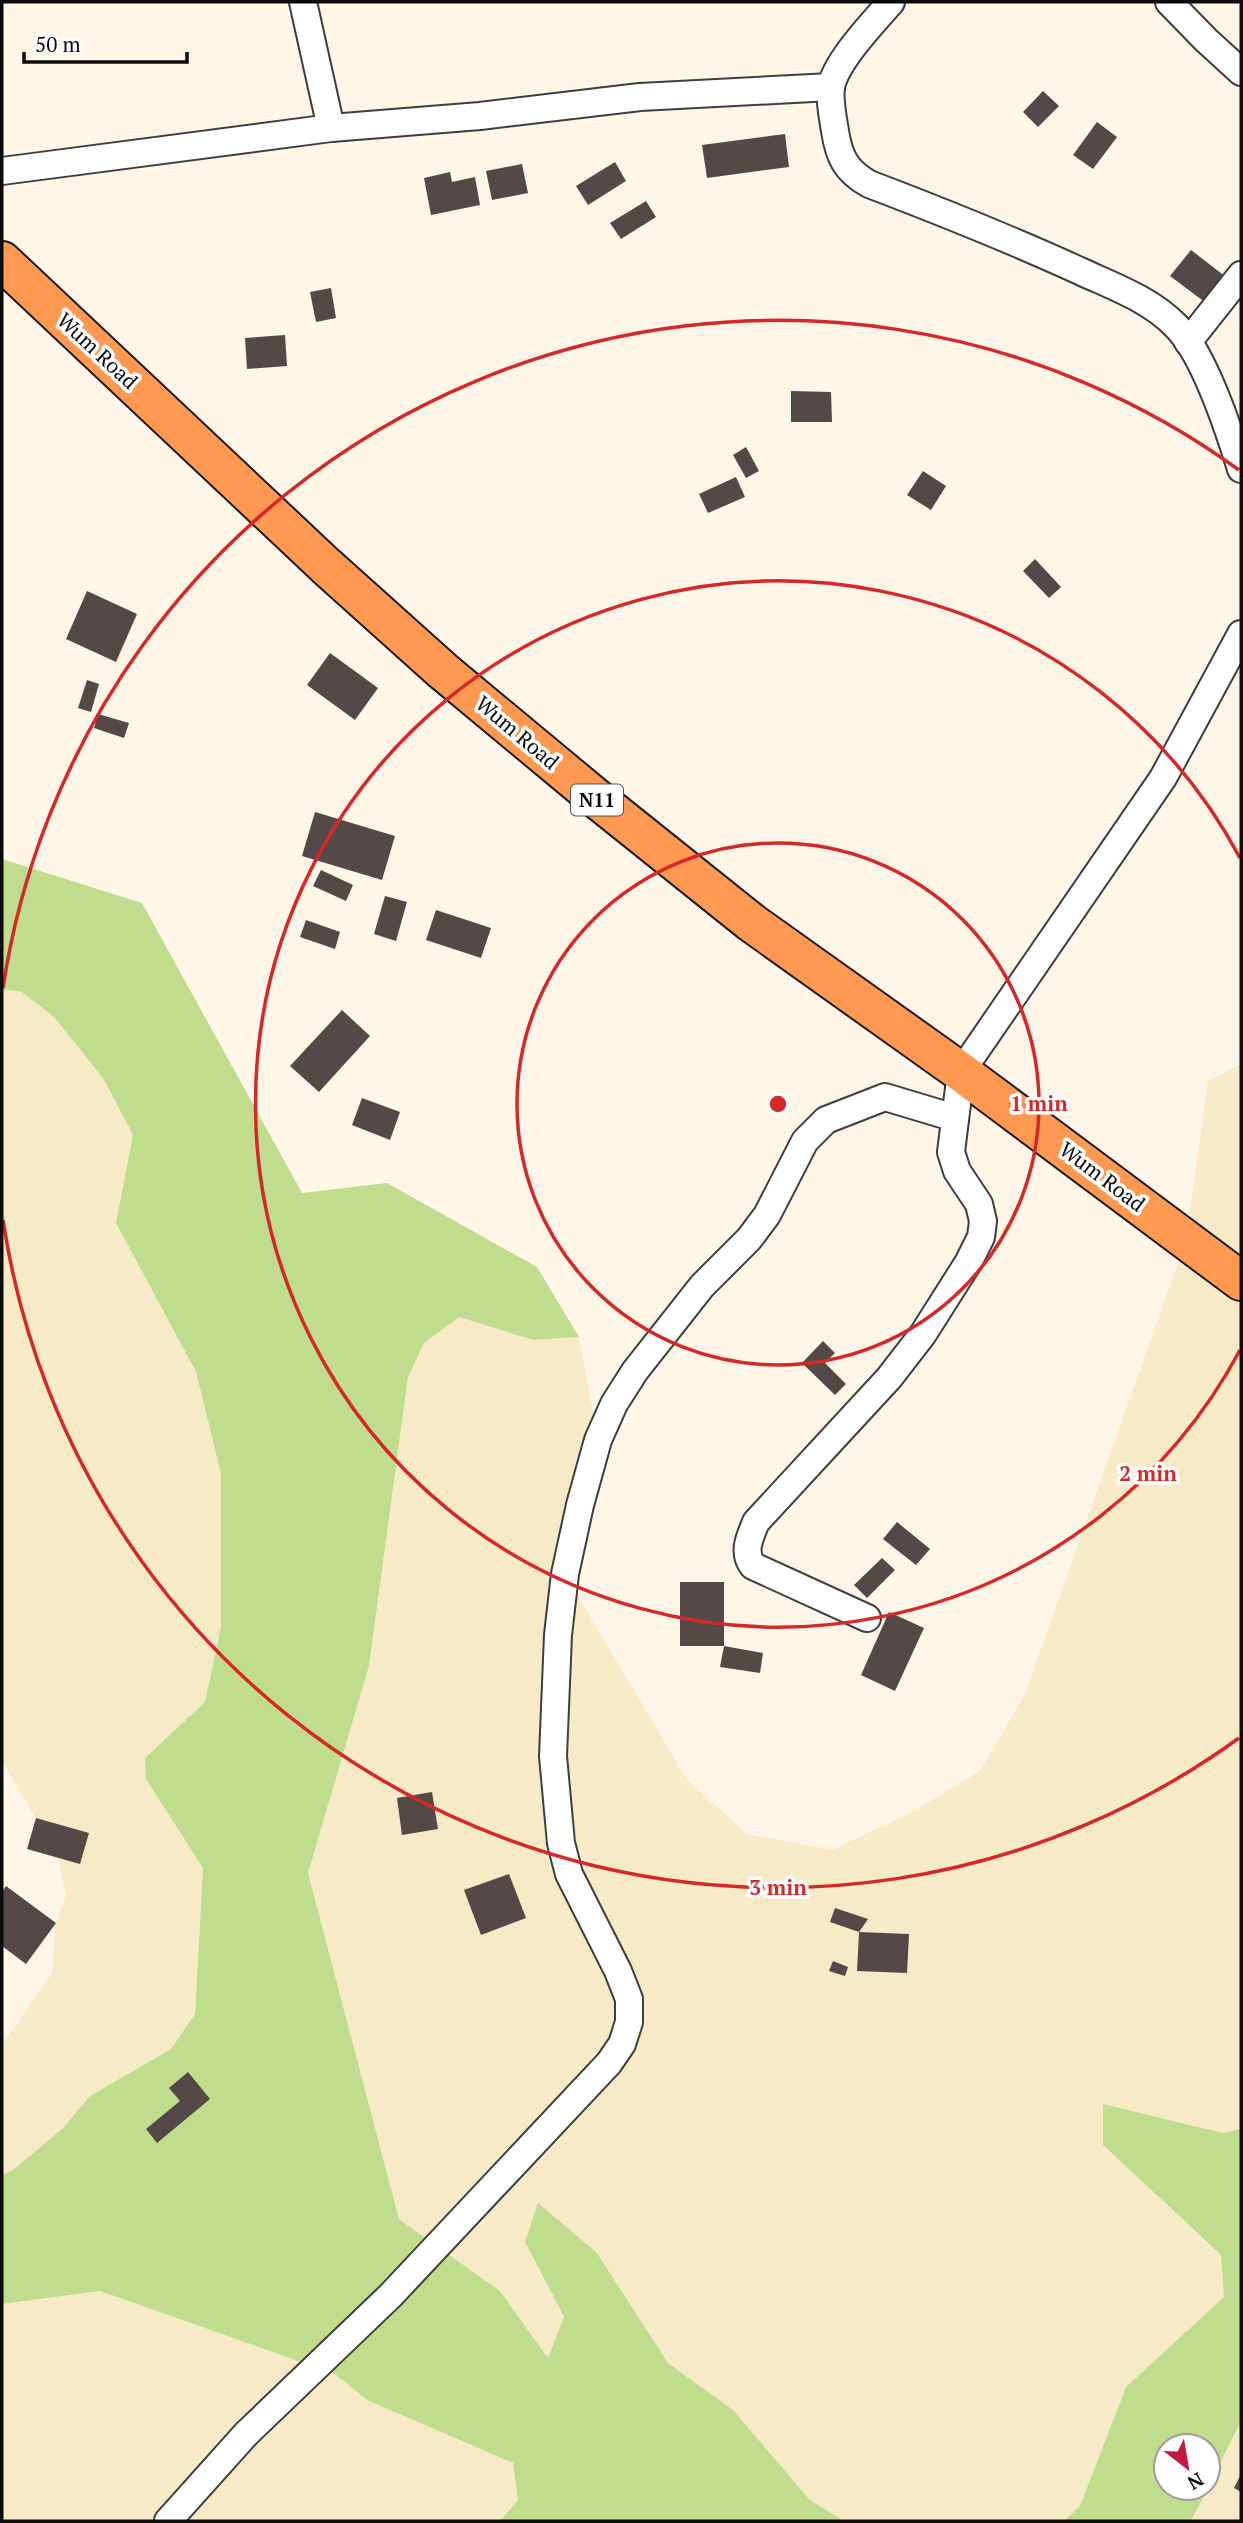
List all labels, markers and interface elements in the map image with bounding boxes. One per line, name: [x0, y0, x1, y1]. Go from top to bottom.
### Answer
scale bar: [24, 21, 187, 65]
text: 50 m: [35, 30, 81, 58]
street label: Wum Road: [51, 306, 144, 395]
street label: Wum Road: [470, 689, 565, 775]
road number: N11: [571, 785, 623, 816]
text: 1 min: [1010, 1089, 1068, 1117]
centre of rings: [766, 1092, 790, 1116]
street label: Wum Road: [1054, 1135, 1151, 1218]
text: 2 min: [1119, 1459, 1177, 1487]
text: 3 min: [749, 1873, 807, 1901]
north arrow: [1152, 2432, 1222, 2502]
text: N: [1183, 2468, 1209, 2497]

